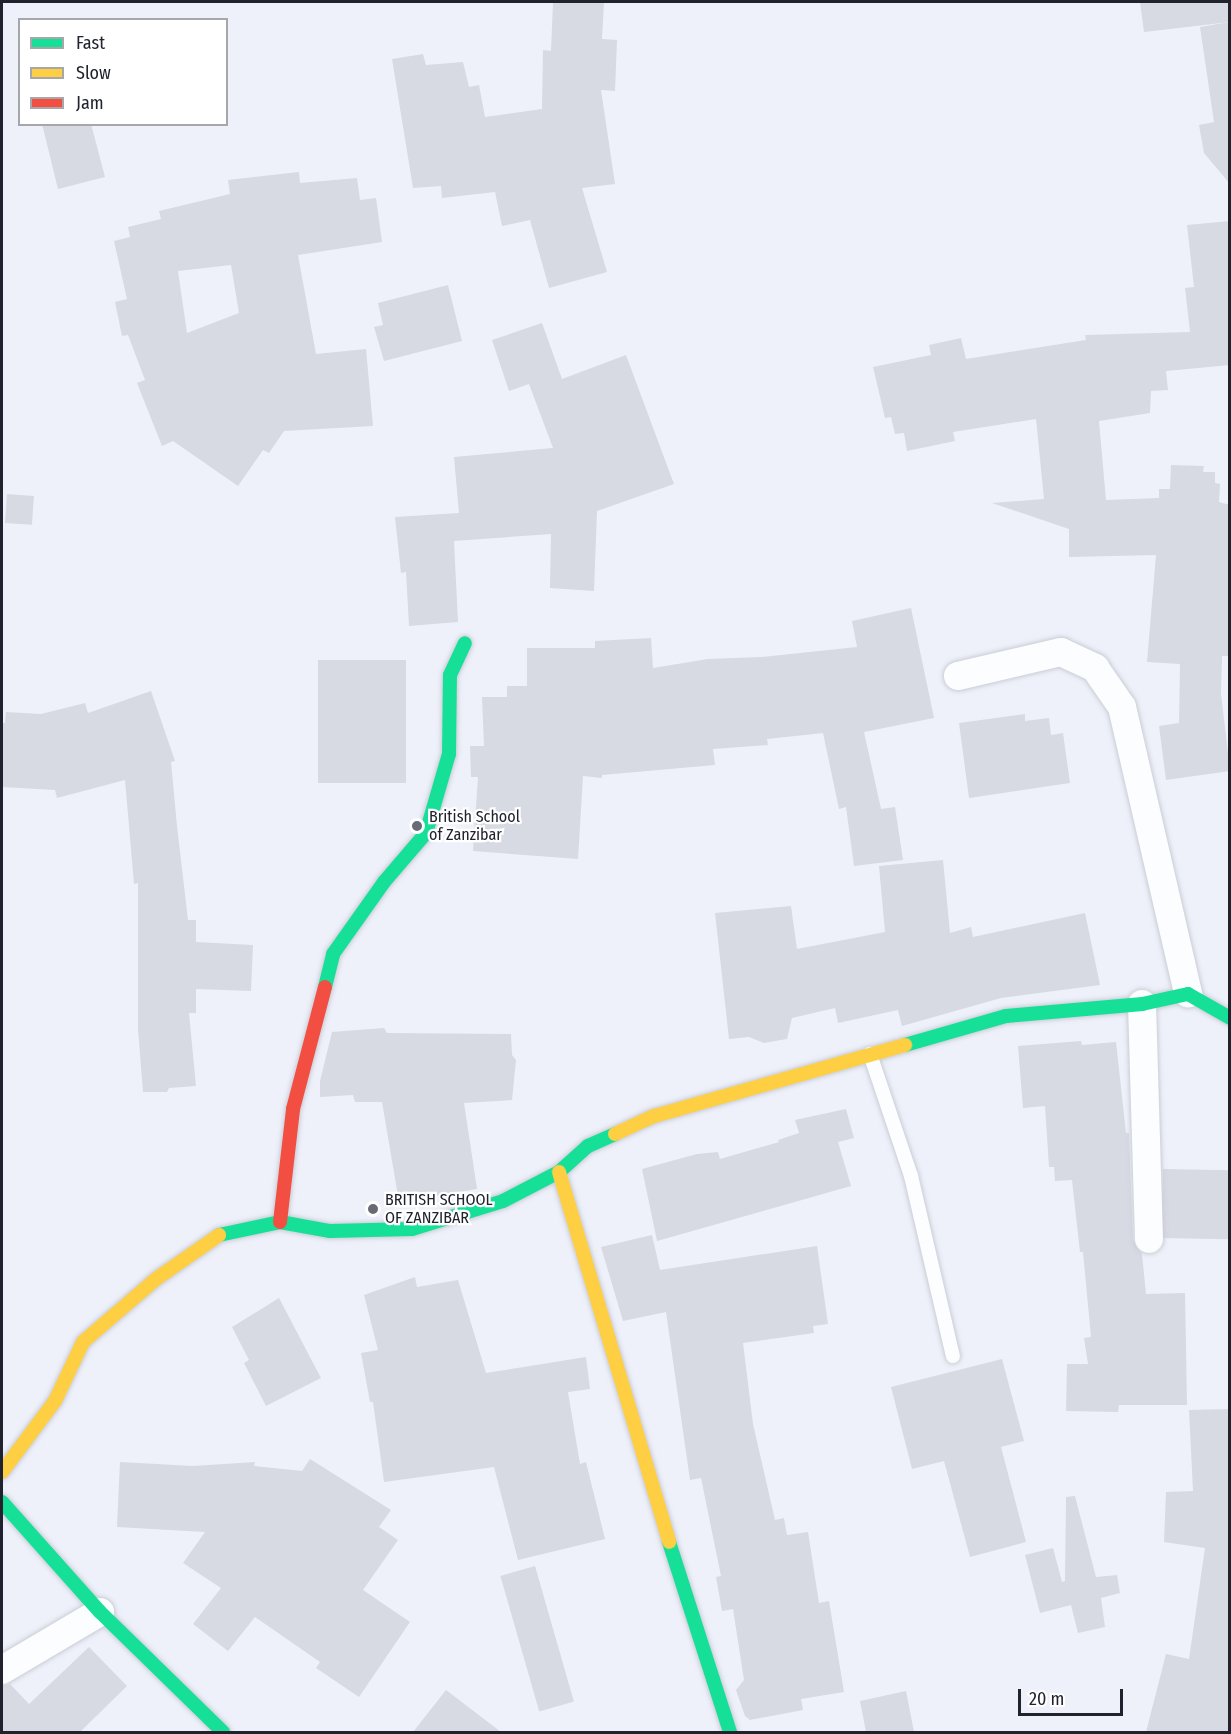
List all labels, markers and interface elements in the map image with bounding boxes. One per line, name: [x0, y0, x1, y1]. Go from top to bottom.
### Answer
legend: [18, 18, 228, 126]
text: Fast: [76, 32, 105, 54]
text: Slow: [76, 62, 111, 84]
text: Jam: [76, 92, 104, 114]
place label: British School of Zanzibar: [429, 807, 520, 845]
marker: British School of Zanzibar: [410, 819, 424, 833]
place label: BRITISH SCHOOL OF ZANZIBAR: [385, 1190, 493, 1228]
marker: BRITISH SCHOOL OF ZANZIBAR: [366, 1202, 380, 1216]
scale bar: [1021, 1677, 1126, 1715]
text: 20 m: [1029, 1688, 1064, 1710]

